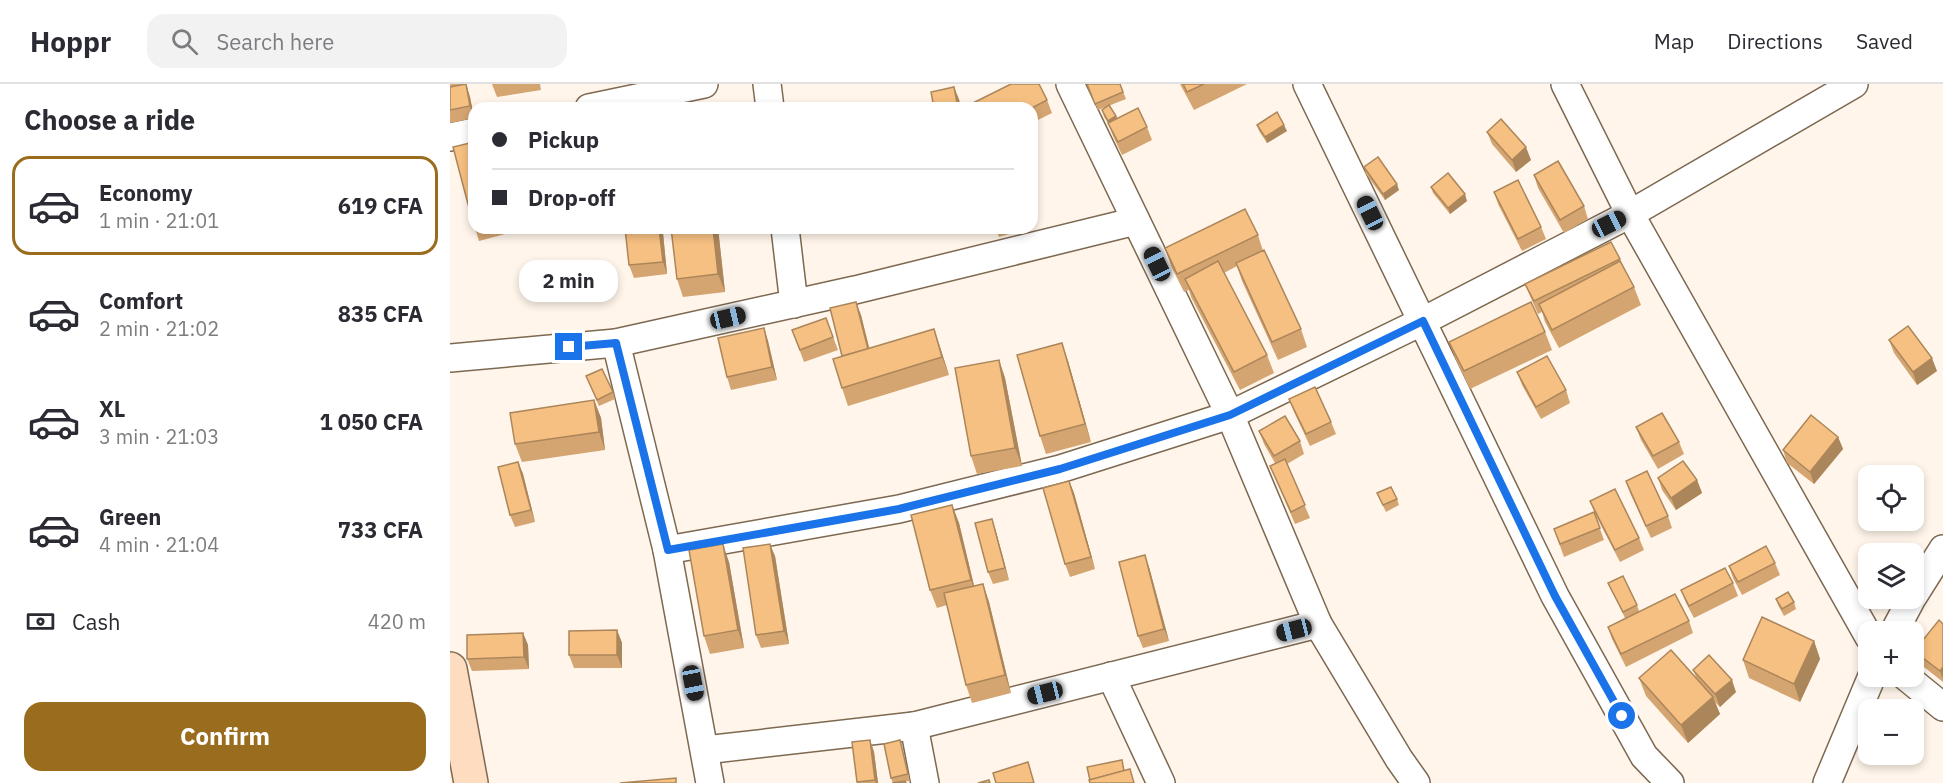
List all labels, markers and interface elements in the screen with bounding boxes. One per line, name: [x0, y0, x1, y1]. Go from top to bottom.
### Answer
search box: [147, 14, 567, 68]
text: Hoppr: [30, 23, 111, 60]
icon: search: [168, 25, 201, 58]
text: Search here: [216, 27, 334, 56]
text: Map: [1654, 27, 1694, 55]
text: Directions: [1727, 27, 1823, 55]
text: Saved: [1856, 27, 1913, 55]
text: Choose a ride: [24, 102, 195, 137]
text: Pickup: [528, 125, 599, 154]
text: Economy: [99, 178, 193, 207]
icon: car: [27, 179, 81, 233]
text: Drop-off: [528, 183, 615, 212]
text: 619 CFA: [338, 191, 423, 220]
car: [1354, 193, 1386, 233]
text: 1 min · 21:01: [99, 207, 219, 234]
car: [1589, 208, 1629, 240]
car: [1141, 244, 1173, 284]
callout: 2 min: [520, 260, 618, 302]
text: 2 min: [542, 267, 595, 294]
text: Comfort: [99, 286, 183, 315]
icon: car: [27, 287, 81, 341]
text: 835 CFA: [338, 299, 423, 328]
car: [708, 305, 748, 331]
text: 2 min · 21:02: [99, 315, 219, 342]
route end: [555, 333, 582, 360]
text: XL: [99, 394, 125, 423]
icon: car: [27, 395, 81, 449]
text: 1 050 CFA: [319, 407, 423, 436]
text: 3 min · 21:03: [99, 423, 219, 450]
map controls: [1858, 465, 1924, 765]
button: locate: [1858, 465, 1924, 531]
text: Green: [99, 502, 161, 531]
icon: car: [27, 503, 81, 557]
text: 733 CFA: [338, 515, 423, 544]
text: 4 min · 21:04: [99, 531, 219, 558]
button: layers: [1858, 543, 1924, 609]
icon: cash: [24, 605, 57, 638]
text: Cash: [72, 607, 121, 636]
text: 420 m: [368, 608, 426, 635]
car: [1274, 617, 1314, 643]
button: +: [1858, 621, 1924, 687]
car: [681, 664, 705, 702]
car: [1025, 680, 1065, 706]
button: −: [1858, 699, 1924, 765]
button: Confirm: [24, 702, 426, 771]
route start: [1608, 702, 1635, 729]

